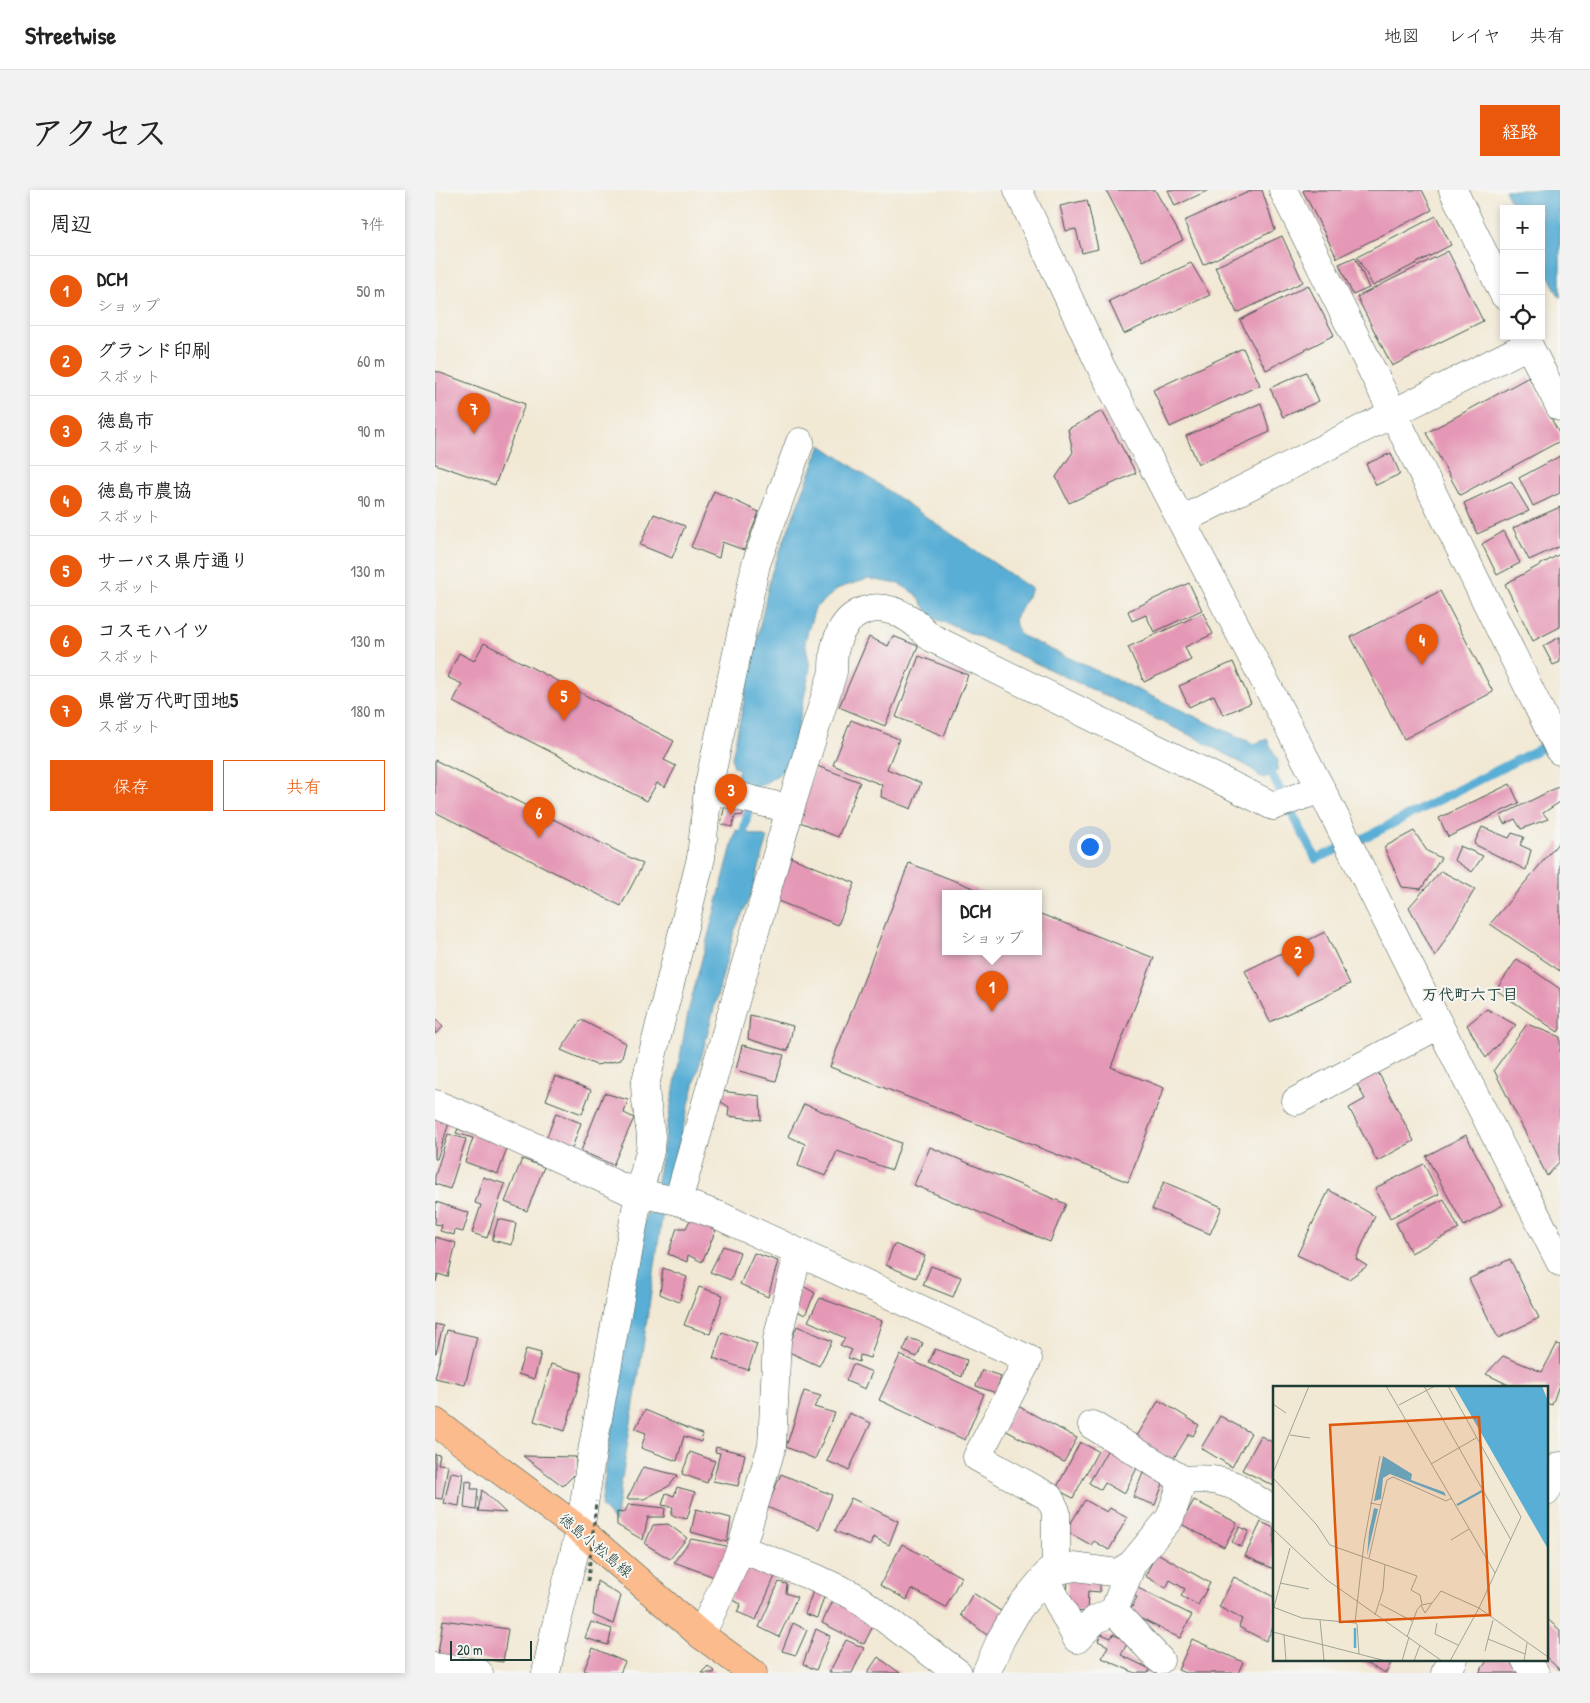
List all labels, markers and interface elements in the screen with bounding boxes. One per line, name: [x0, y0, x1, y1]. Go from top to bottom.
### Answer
text: Streetwise: [25, 19, 116, 51]
text: 地図: [1384, 23, 1420, 48]
text: レイヤ: [1448, 23, 1501, 48]
text: 共有: [1529, 23, 1565, 48]
button: 経路: [1480, 105, 1560, 156]
text: アクセス: [30, 109, 168, 156]
map controls: [1500, 205, 1545, 340]
button: +: [1500, 205, 1545, 250]
text: 周辺: [50, 209, 92, 238]
text: 7件: [361, 213, 385, 235]
button: −: [1500, 250, 1545, 295]
text: DCM: [97, 266, 128, 292]
text: 1: [63, 280, 69, 302]
text: 50 m: [357, 280, 385, 302]
text: ショップ: [97, 294, 160, 316]
button: locate: [1500, 295, 1545, 340]
text: グランド印刷: [97, 337, 211, 363]
text: 2: [62, 350, 70, 372]
text: 60 m: [357, 350, 385, 372]
text: スポット: [97, 365, 161, 387]
pin: 7: [458, 393, 490, 434]
text: 徳島市: [97, 407, 154, 433]
text: 3: [62, 420, 70, 442]
text: 90 m: [357, 420, 385, 442]
text: スポット: [97, 435, 161, 457]
text: 徳島市農協: [97, 477, 192, 503]
text: 4: [63, 490, 69, 512]
text: 90 m: [357, 490, 385, 512]
text: スポット: [97, 505, 161, 527]
text: サーパス県庁通り: [97, 547, 249, 573]
text: 5: [63, 560, 69, 582]
text: 130 m: [350, 560, 385, 582]
text: スポット: [97, 575, 161, 597]
text: コスモハイツ: [97, 617, 210, 643]
pin: 4: [1406, 624, 1438, 665]
text: 6: [63, 630, 69, 652]
text: 130 m: [350, 630, 385, 652]
text: スポット: [97, 645, 161, 667]
pin: 5: [548, 680, 580, 721]
text: 県営万代町団地5: [97, 687, 238, 713]
text: 7: [62, 700, 70, 722]
text: 180 m: [351, 700, 385, 722]
text: スポット: [97, 715, 161, 737]
button: 保存: [50, 760, 213, 811]
button: 共有: [223, 760, 385, 811]
pin: 3: [715, 774, 747, 815]
pin: 6: [523, 797, 555, 838]
your location: [1077, 834, 1103, 860]
popup: [942, 890, 1042, 955]
text: DCM: [960, 898, 991, 924]
text: ショップ: [960, 926, 1024, 948]
pin: 2: [1282, 936, 1314, 977]
pin: 1: [976, 971, 1008, 1012]
district label: 万代町六丁目: [1422, 983, 1518, 1005]
inset map: [1273, 1386, 1547, 1660]
street label: 徳島小松島線: [555, 1508, 637, 1582]
scale bar: [450, 1638, 533, 1661]
text: 20 m: [457, 1640, 483, 1659]

